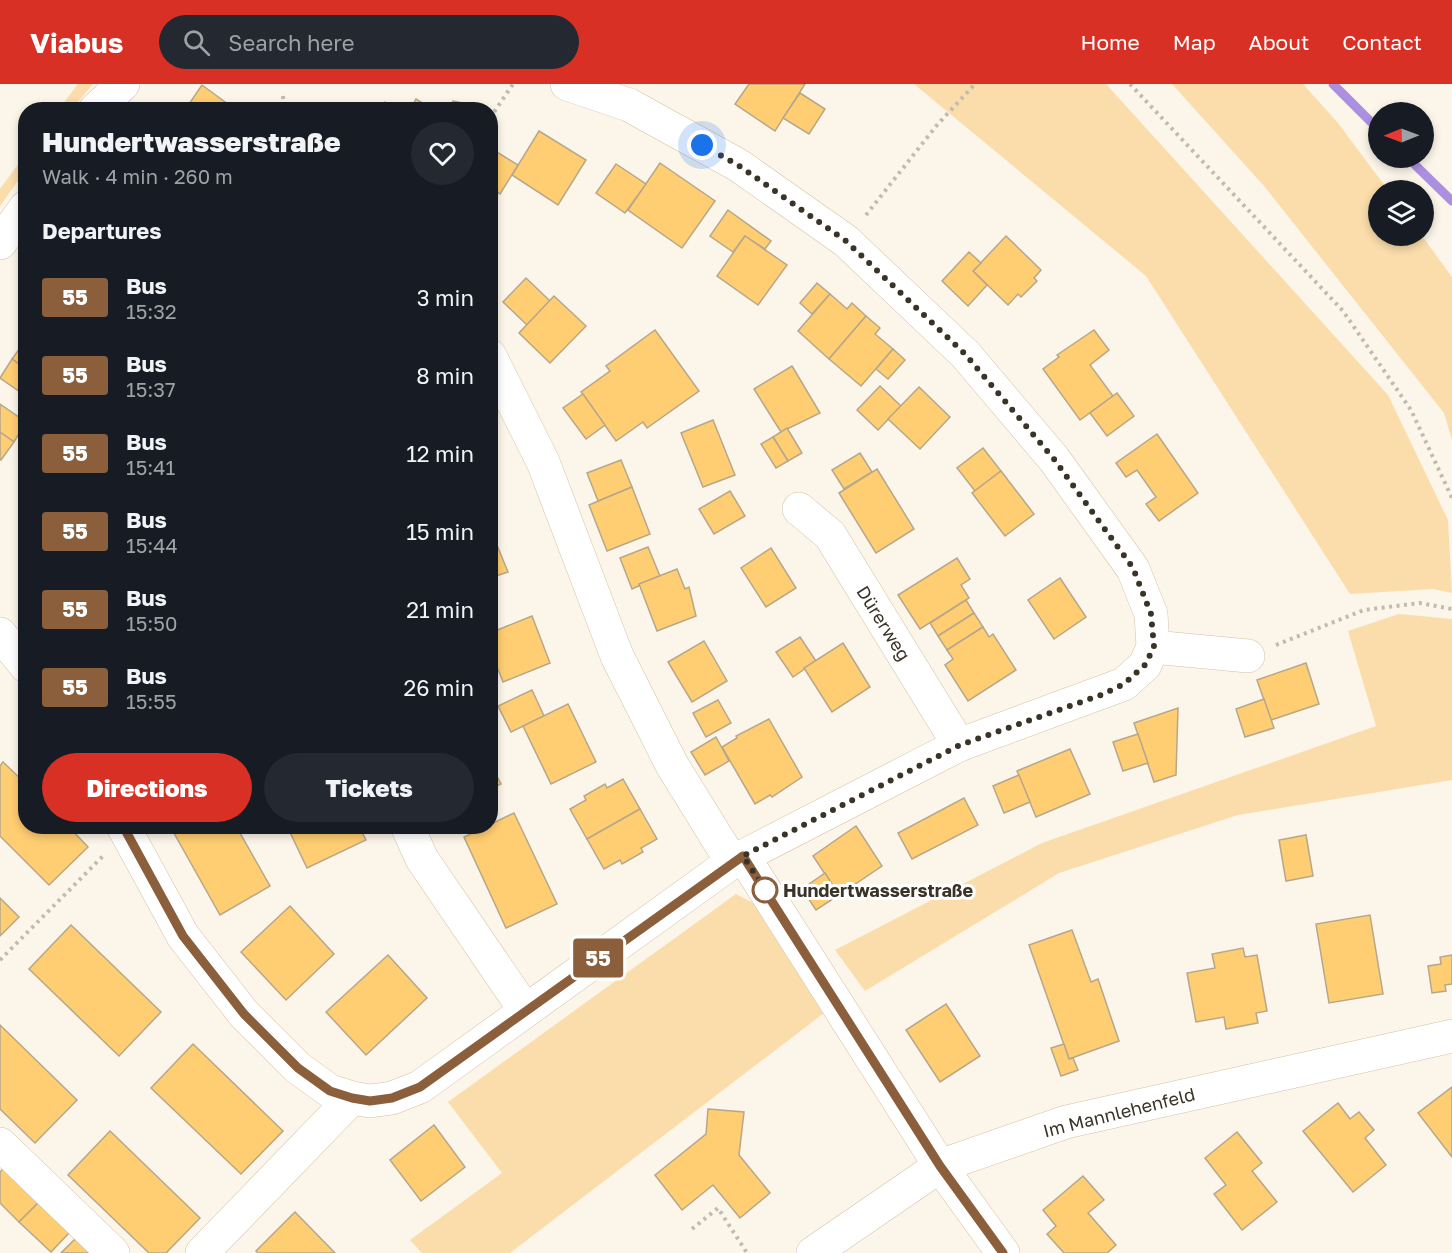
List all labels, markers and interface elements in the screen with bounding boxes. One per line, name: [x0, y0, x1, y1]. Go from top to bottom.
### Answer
search box: [159, 15, 579, 69]
text: Viabus: [30, 26, 123, 59]
icon: search: [180, 26, 213, 59]
text: Search here: [228, 29, 354, 56]
text: Home: [1080, 29, 1140, 55]
text: Map: [1173, 29, 1216, 55]
text: About: [1249, 29, 1309, 55]
text: Contact: [1342, 29, 1422, 55]
north arrow: [1368, 102, 1434, 168]
map controls: [1368, 102, 1434, 246]
button: heart: [411, 122, 474, 185]
text: Hundertwasserstraße: [42, 125, 341, 158]
your location: [687, 130, 717, 160]
text: Walk · 4 min · 260 m: [42, 164, 233, 188]
button: layers: [1368, 180, 1434, 246]
text: Departures: [42, 217, 161, 244]
text: Bus: [126, 272, 167, 299]
text: 55: [62, 284, 88, 310]
text: 3 min: [417, 284, 474, 311]
text: 15:32: [126, 299, 177, 323]
text: Bus: [126, 350, 167, 377]
text: 55: [62, 362, 88, 388]
text: 8 min: [416, 362, 474, 389]
text: 15:37: [126, 377, 176, 401]
text: Bus: [126, 428, 167, 455]
text: 55: [62, 440, 88, 466]
text: 12 min: [406, 440, 474, 467]
text: 15:41: [126, 455, 175, 479]
text: Bus: [126, 506, 167, 533]
text: 55: [62, 518, 88, 544]
text: 15 min: [406, 518, 474, 545]
text: 15:44: [126, 533, 178, 557]
street label: Dürerweg: [852, 582, 916, 664]
text: Bus: [126, 584, 167, 611]
text: 55: [62, 596, 88, 622]
text: 21 min: [406, 596, 474, 623]
text: 15:50: [126, 611, 177, 635]
text: Bus: [126, 662, 167, 689]
text: 55: [62, 674, 88, 700]
text: 26 min: [404, 674, 474, 701]
text: 15:55: [126, 689, 177, 713]
button: Directions: [42, 753, 252, 822]
button: Tickets: [264, 753, 474, 822]
marker: Hundertwasserstraße: [752, 877, 778, 903]
place label: Hundertwasserstraße: [783, 879, 974, 901]
line badge: 55: [571, 938, 625, 978]
text: 55: [585, 945, 611, 971]
street label: Im Mannlehenfeld: [1041, 1082, 1197, 1142]

